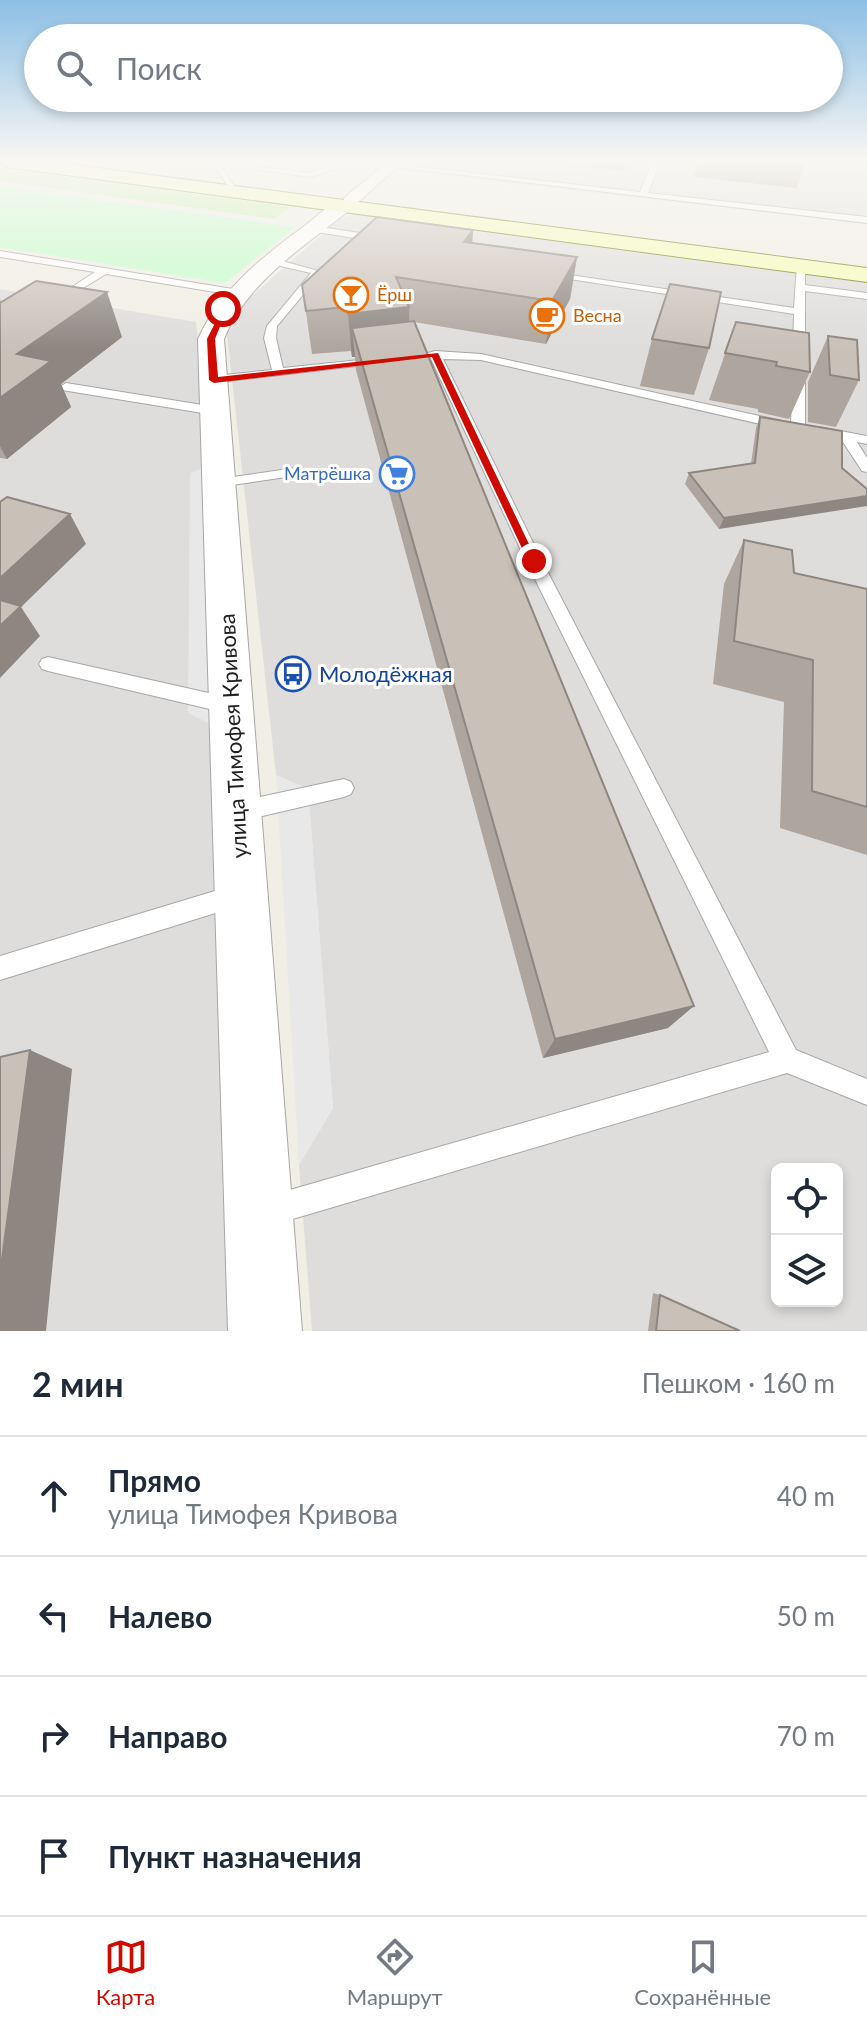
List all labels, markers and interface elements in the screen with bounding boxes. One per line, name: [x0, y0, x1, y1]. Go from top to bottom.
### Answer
search box: [24, 24, 843, 112]
icon: search: [52, 46, 96, 90]
text: Поиск: [116, 50, 202, 86]
bar icon: Ёрш: [332, 276, 370, 314]
place label: Ёрш: [377, 283, 412, 305]
route start: [205, 291, 241, 327]
cafe icon: Весна: [528, 297, 566, 335]
place label: Весна: [573, 304, 622, 326]
supermarket icon: Матрёшка: [378, 455, 416, 493]
place label: Матрёшка: [284, 462, 371, 484]
route end: [516, 543, 552, 579]
street label: улица Тимофея Кривова: [213, 613, 252, 859]
bus stop icon: Молодёжная: [274, 655, 312, 693]
place label: Молодёжная: [319, 660, 453, 687]
map controls: [771, 1163, 843, 1307]
button: locate: [771, 1163, 843, 1235]
button: layers: [771, 1235, 843, 1307]
text: 2 мин: [32, 1363, 124, 1404]
text: Пешком · 160 m: [642, 1367, 835, 1399]
text: Прямо: [108, 1462, 201, 1498]
icon: ahead: [32, 1474, 76, 1518]
text: 40 m: [777, 1480, 835, 1512]
text: улица Тимофея Кривова: [108, 1498, 398, 1530]
icon: left: [32, 1594, 76, 1638]
text: Налево: [108, 1598, 212, 1634]
text: 50 m: [777, 1600, 835, 1632]
icon: right: [32, 1714, 76, 1758]
text: Направо: [108, 1718, 228, 1754]
text: 70 m: [777, 1720, 835, 1752]
icon: arrive: [32, 1834, 76, 1878]
text: Пункт назначения: [108, 1838, 362, 1874]
tab: Карта: [96, 1935, 155, 2010]
tab: Маршрут: [347, 1935, 443, 2010]
tab: Сохранённые: [634, 1935, 771, 2010]

